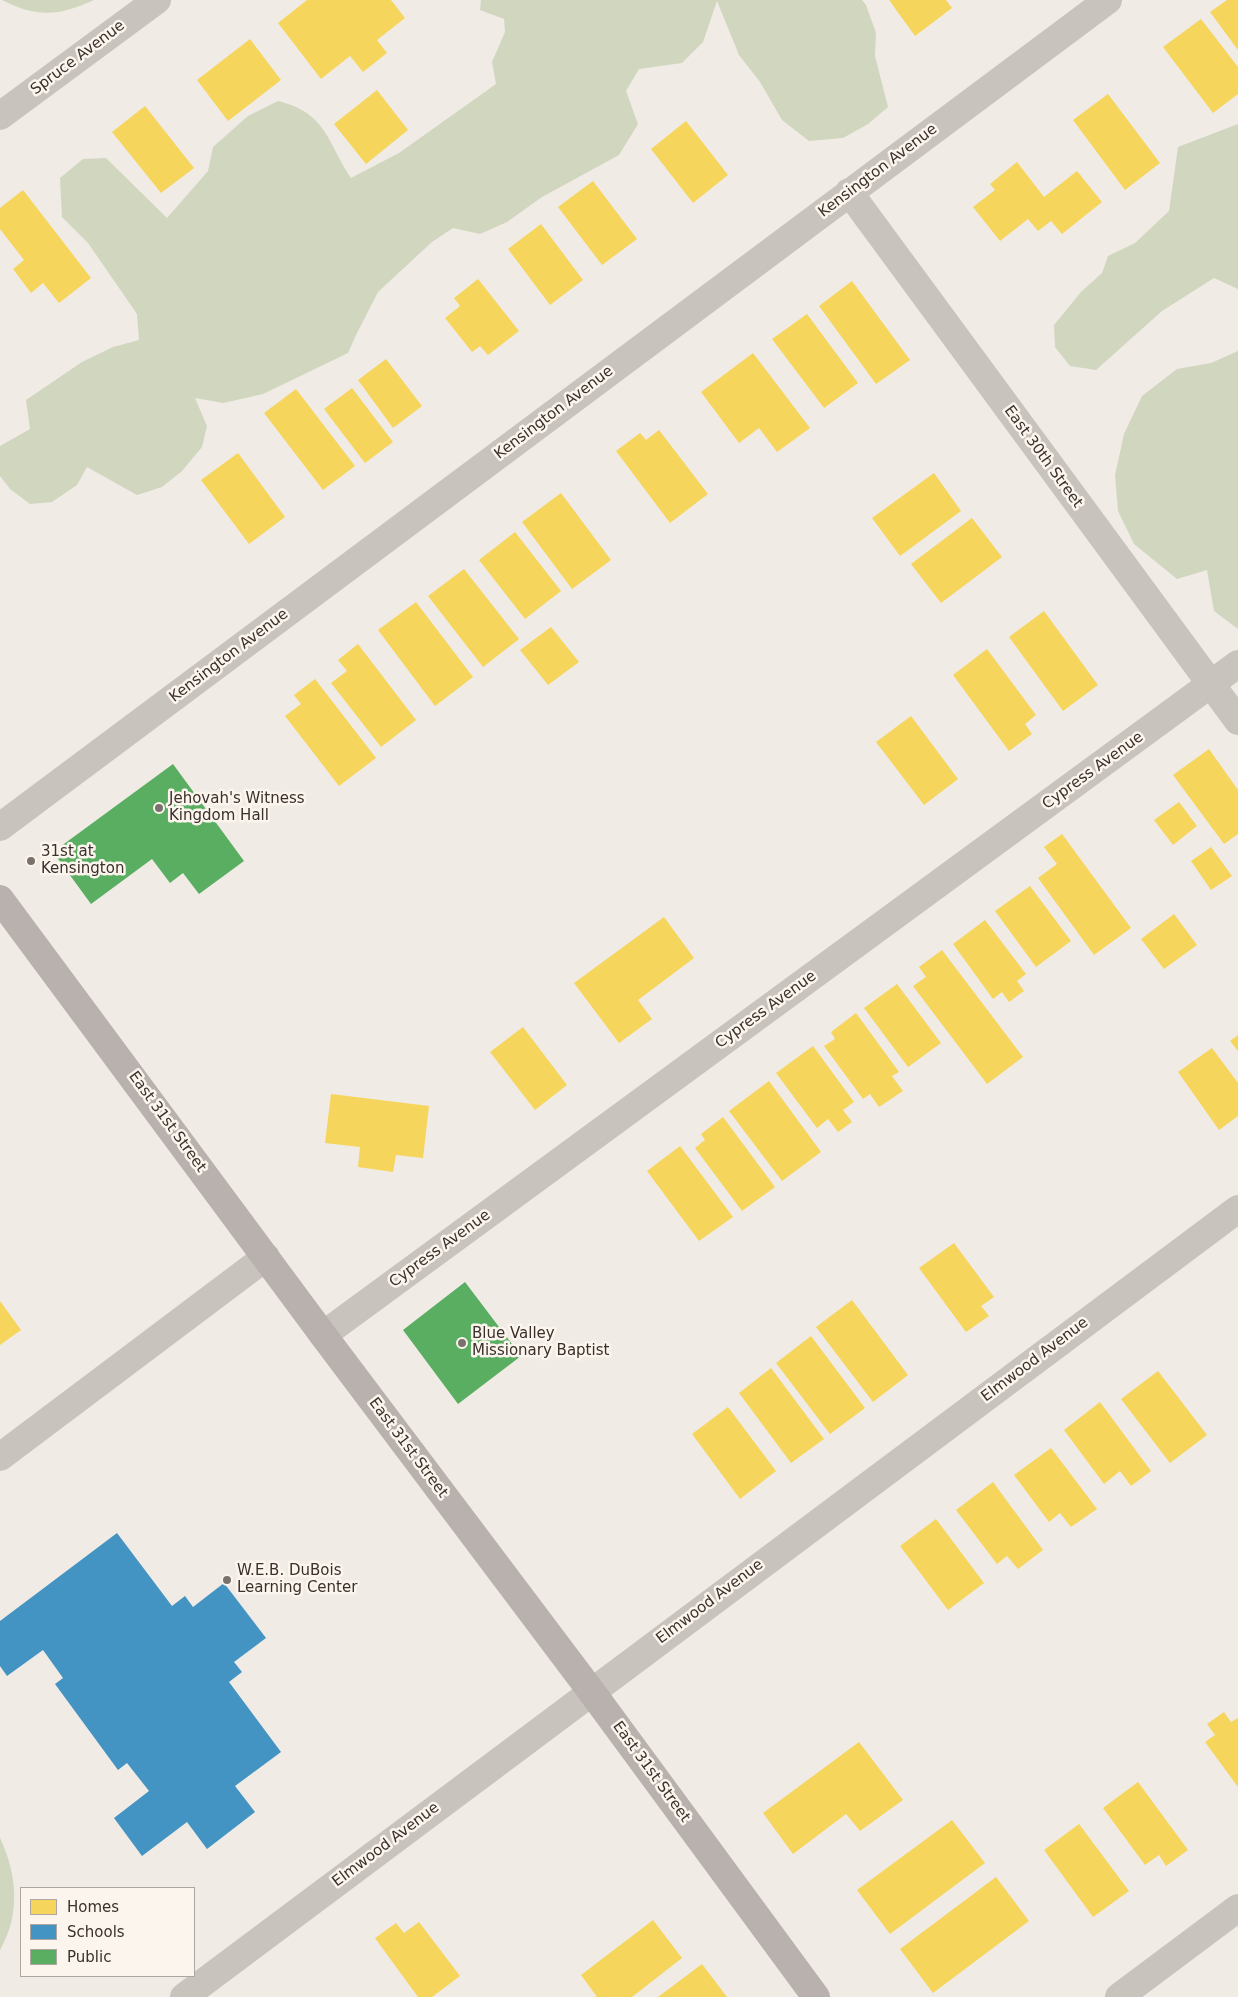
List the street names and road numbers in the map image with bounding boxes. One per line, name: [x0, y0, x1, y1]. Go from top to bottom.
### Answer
street label: Spruce Avenue: [28, 17, 128, 99]
street label: Kensington Avenue: [815, 121, 941, 221]
street label: Kensington Avenue: [491, 363, 617, 463]
street label: East 30th Street: [1000, 402, 1086, 512]
street label: Kensington Avenue: [166, 606, 292, 706]
street label: Cypress Avenue: [1039, 728, 1147, 814]
street label: Cypress Avenue: [712, 967, 820, 1053]
street label: East 31st Street: [124, 1068, 210, 1176]
street label: Cypress Avenue: [386, 1206, 494, 1292]
street label: Elmwood Avenue: [978, 1314, 1092, 1406]
street label: East 31st Street: [365, 1395, 451, 1501]
street label: Elmwood Avenue: [653, 1556, 767, 1648]
street label: East 31st Street: [608, 1718, 694, 1826]
street label: Elmwood Avenue: [329, 1799, 443, 1891]

